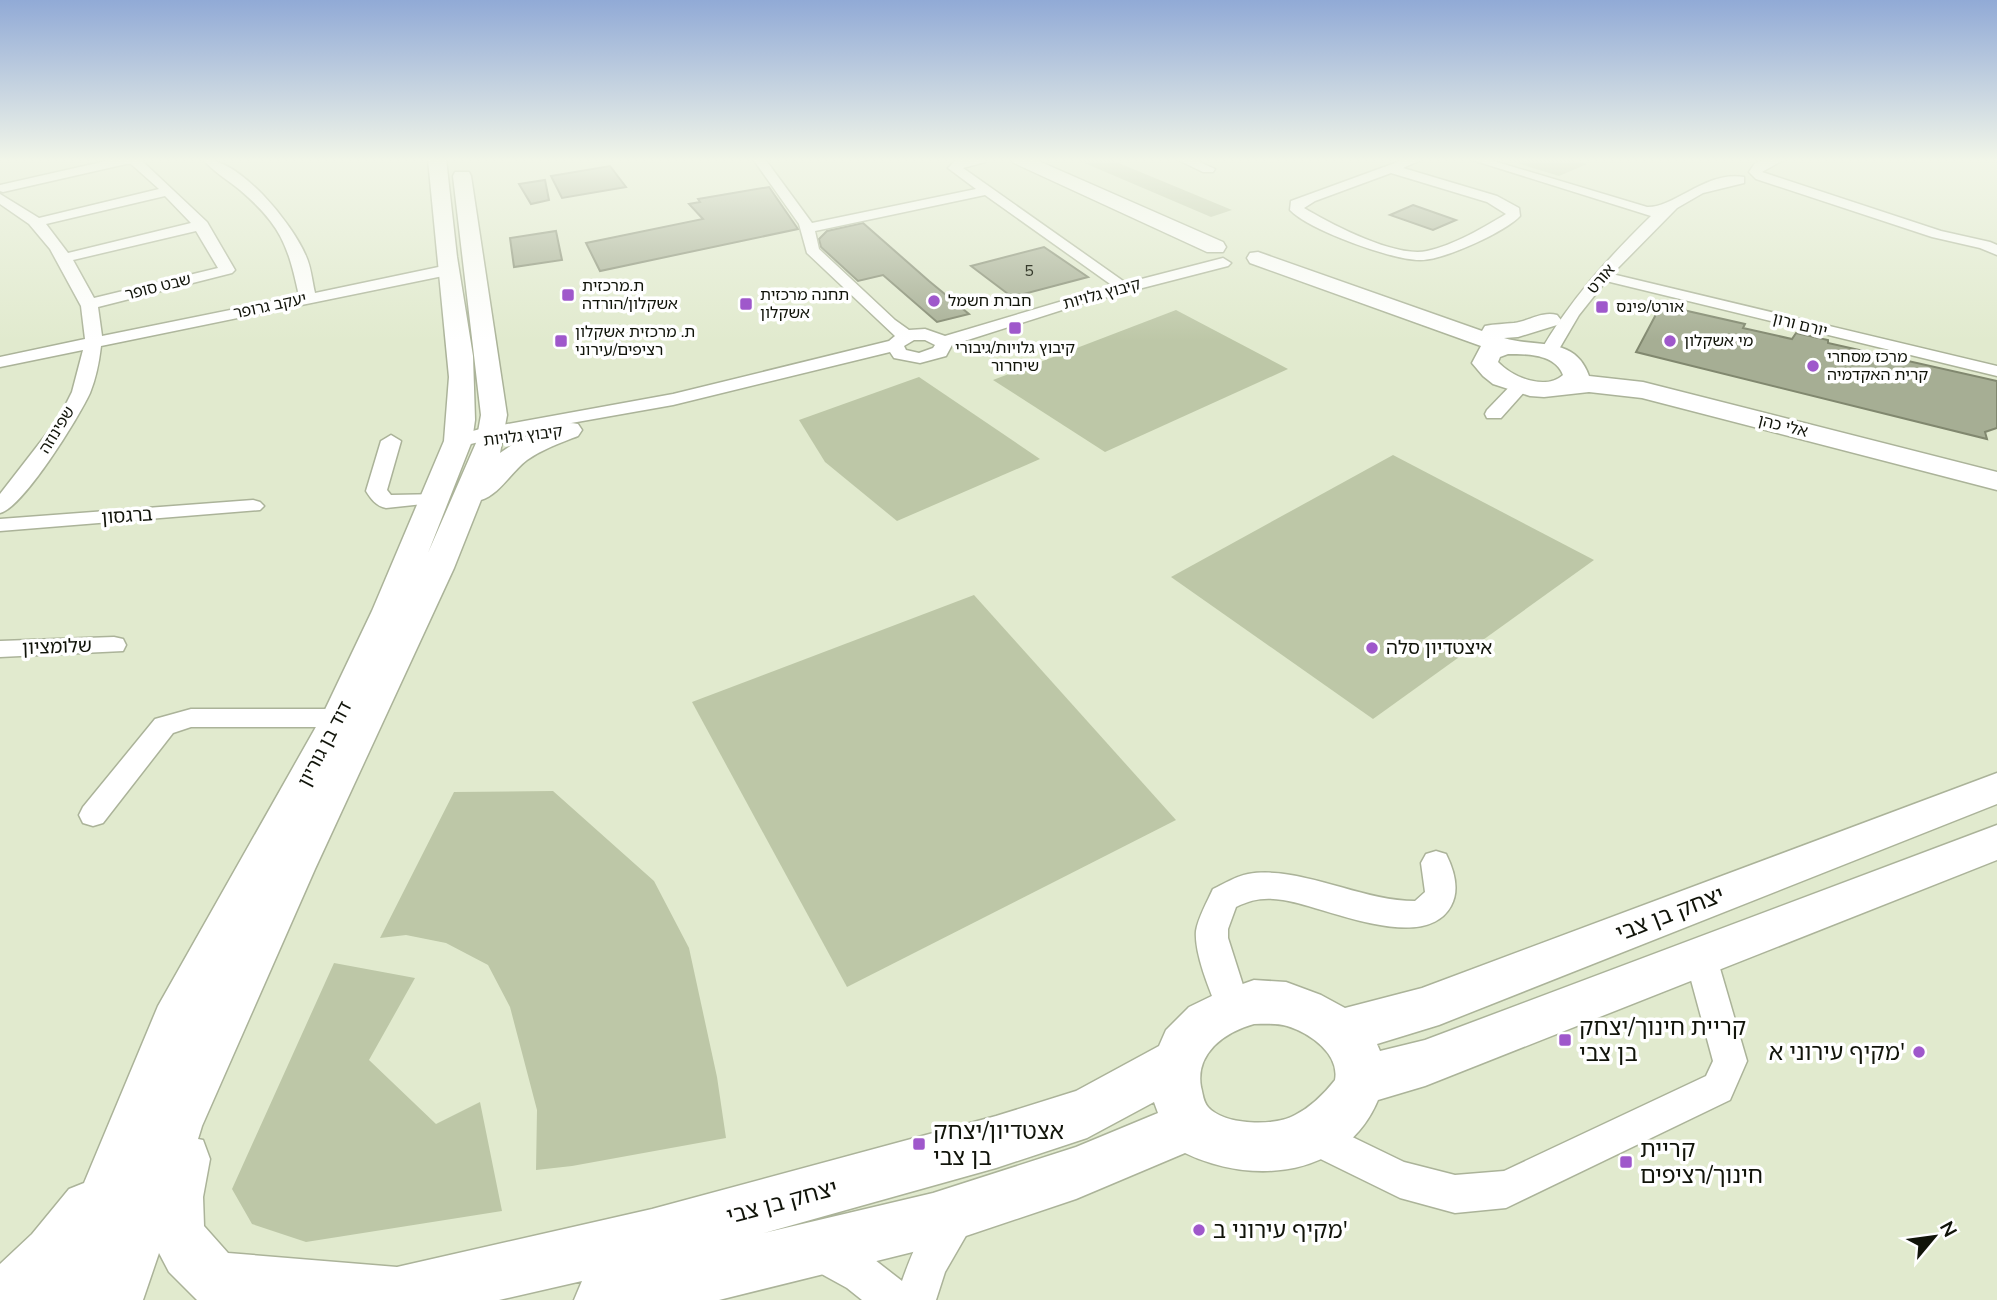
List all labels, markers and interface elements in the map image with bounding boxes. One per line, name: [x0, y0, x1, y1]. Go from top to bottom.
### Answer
street label: אורט: [1582, 259, 1620, 299]
house number: 5: [1024, 260, 1034, 282]
street label: שבט סופר: [123, 268, 193, 306]
street label: קיבוץ גלויות: [1061, 273, 1143, 315]
place label: ת.מרכזית אשקלון/הורדה: [582, 275, 678, 315]
place label: תחנה מרכזית אשקלון: [760, 284, 849, 324]
marker: ת.מרכזית אשקלון/הורדה: [560, 287, 576, 303]
street label: יעקב גרופר: [231, 288, 309, 324]
place label: חברת חשמל: [948, 290, 1032, 312]
marker: חברת חשמל: [926, 293, 942, 309]
marker: תחנה מרכזית אשקלון: [738, 296, 754, 312]
place label: אורט/פינס: [1616, 296, 1684, 318]
marker: אורט/פינס: [1594, 299, 1610, 315]
street label: יורם ורון: [1770, 308, 1830, 342]
marker: קיבוץ גלויות/גיבורי שיחרור: [1007, 320, 1023, 336]
place label: ת. מרכזית אשקלון רציפים/עירוני: [575, 321, 695, 361]
place label: מי אשקלון: [1684, 330, 1753, 352]
marker: ת. מרכזית אשקלון רציפים/עירוני: [553, 333, 569, 349]
marker: מי אשקלון: [1662, 333, 1678, 349]
place label: קיבוץ גלויות/גיבורי שיחרור: [955, 337, 1075, 377]
place label: מרכז מסחרי קרית האקדמיה: [1827, 346, 1928, 386]
marker: מרכז מסחרי קרית האקדמיה: [1805, 358, 1821, 374]
street label: שפינוזה: [34, 402, 80, 458]
street label: אלי כהן: [1756, 409, 1810, 443]
street label: קיבוץ גלויות: [482, 420, 564, 452]
street label: ברגסון: [100, 501, 154, 531]
street label: שלומציון: [22, 633, 92, 661]
place label: איצטדיון סלה: [1386, 635, 1492, 661]
marker: איצטדיון סלה: [1364, 640, 1380, 656]
street label: דוד בן גוריון: [292, 697, 358, 791]
street label: יצחק בן צבי: [1611, 879, 1729, 949]
place label: קריית חינוך/יצחק בן צבי: [1579, 1012, 1746, 1069]
marker: קריית חינוך/יצחק בן צבי: [1557, 1032, 1573, 1048]
place label: מקיף עירוני א': [1769, 1037, 1905, 1068]
marker: מקיף עירוני א': [1911, 1044, 1927, 1060]
place label: אצטדיון/יצחק בן צבי: [933, 1116, 1064, 1173]
place label: קריית חינוך/רציפים: [1640, 1134, 1763, 1191]
marker: אצטדיון/יצחק בן צבי: [911, 1136, 927, 1152]
marker: קריית חינוך/רציפים: [1618, 1154, 1634, 1170]
street label: יצחק בן צבי: [723, 1172, 841, 1232]
north arrow: [1899, 1202, 1969, 1272]
place label: מקיף עירוני ב': [1213, 1215, 1348, 1246]
text: N: [1933, 1217, 1963, 1242]
marker: מקיף עירוני ב': [1191, 1222, 1207, 1238]

